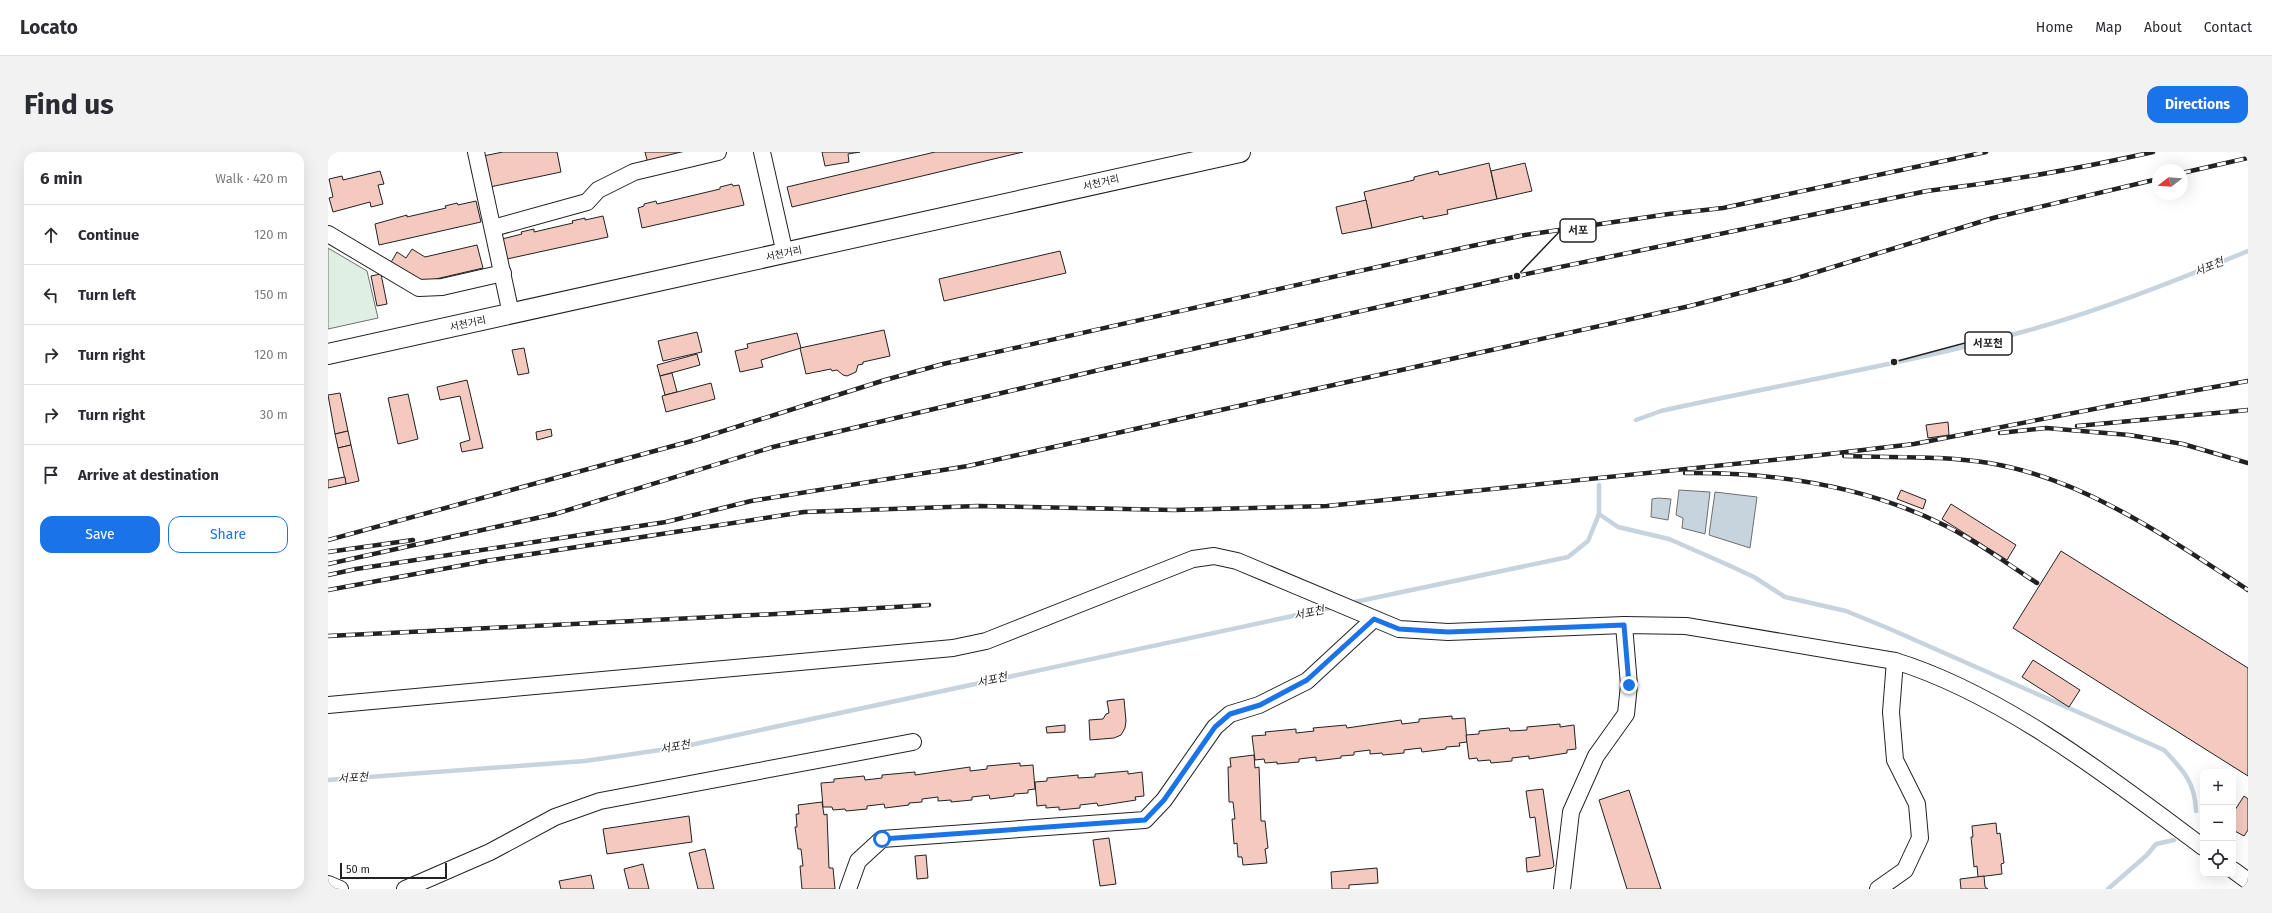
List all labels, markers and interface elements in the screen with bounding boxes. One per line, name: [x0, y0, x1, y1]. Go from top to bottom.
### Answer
text: Locato: [20, 16, 78, 39]
text: Home: [2036, 19, 2073, 36]
text: Map: [2095, 19, 2122, 36]
text: About: [2144, 19, 2182, 36]
text: Contact: [2204, 19, 2252, 36]
button: Directions: [2147, 86, 2248, 123]
text: Find us: [24, 88, 114, 121]
north arrow: [2152, 164, 2188, 200]
text: 6 min: [40, 168, 83, 189]
text: Walk · 420 m: [215, 171, 288, 186]
street label: 서천거리: [1082, 173, 1120, 193]
callout: 서포: [1560, 219, 1596, 242]
icon: ahead: [40, 224, 62, 246]
text: 서포: [1568, 224, 1588, 237]
text: Continue: [78, 226, 139, 244]
text: 120 m: [254, 227, 288, 242]
street label: 서천거리: [765, 244, 803, 264]
water label: 서포천: [2192, 255, 2227, 279]
icon: left: [40, 284, 62, 306]
text: Turn left: [78, 286, 136, 304]
text: 150 m: [254, 287, 288, 302]
street label: 서천거리: [449, 314, 487, 334]
callout: 서포천: [1965, 332, 2012, 355]
text: 서포천: [1973, 337, 2003, 350]
icon: right: [40, 344, 62, 366]
text: Turn right: [78, 346, 145, 364]
text: 120 m: [254, 347, 288, 362]
icon: right: [40, 404, 62, 426]
text: Turn right: [78, 406, 145, 424]
text: 30 m: [260, 407, 288, 422]
icon: arrive: [40, 464, 62, 486]
text: Arrive at destination: [78, 466, 219, 484]
button: Save: [40, 516, 160, 553]
button: Share: [168, 516, 288, 553]
water label: 서포천: [1293, 603, 1327, 623]
water label: 서포천: [976, 670, 1010, 690]
route end: [1620, 676, 1638, 694]
water label: 서포천: [659, 738, 693, 756]
map controls: [2200, 769, 2236, 877]
button: +: [2200, 769, 2236, 805]
water label: 서포천: [337, 770, 370, 786]
button: −: [2200, 805, 2236, 841]
route start: [873, 830, 891, 848]
button: locate: [2200, 841, 2236, 877]
scale bar: [340, 861, 447, 880]
text: 50 m: [346, 863, 370, 876]

